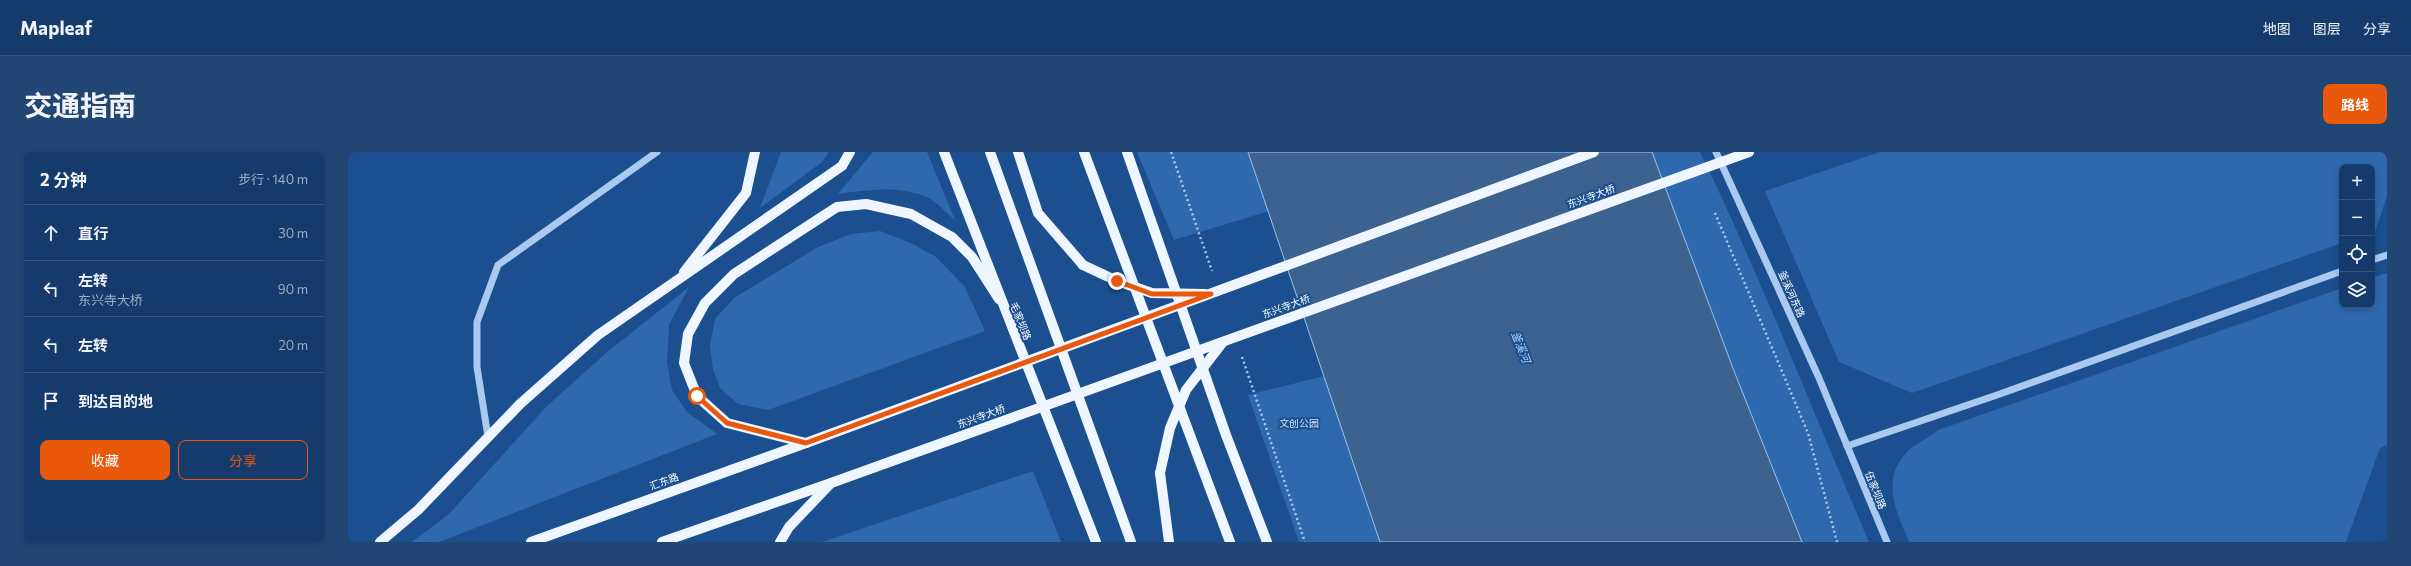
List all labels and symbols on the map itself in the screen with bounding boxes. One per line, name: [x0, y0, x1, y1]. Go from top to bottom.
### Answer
street label: 东兴寺大桥: [1565, 182, 1617, 210]
street label: 釜溪河东路: [1776, 269, 1808, 319]
route end: [1108, 272, 1126, 290]
street label: 东兴寺大桥: [1260, 292, 1312, 320]
street label: 毛家坝路: [1008, 300, 1034, 342]
water label: 釜溪河: [1509, 329, 1534, 366]
route start: [688, 387, 706, 405]
street label: 东兴寺大桥: [955, 402, 1007, 430]
park label: 文创公园: [1279, 417, 1319, 429]
street label: 伍家坝路: [1863, 469, 1889, 511]
street label: 汇东路: [648, 470, 680, 492]

